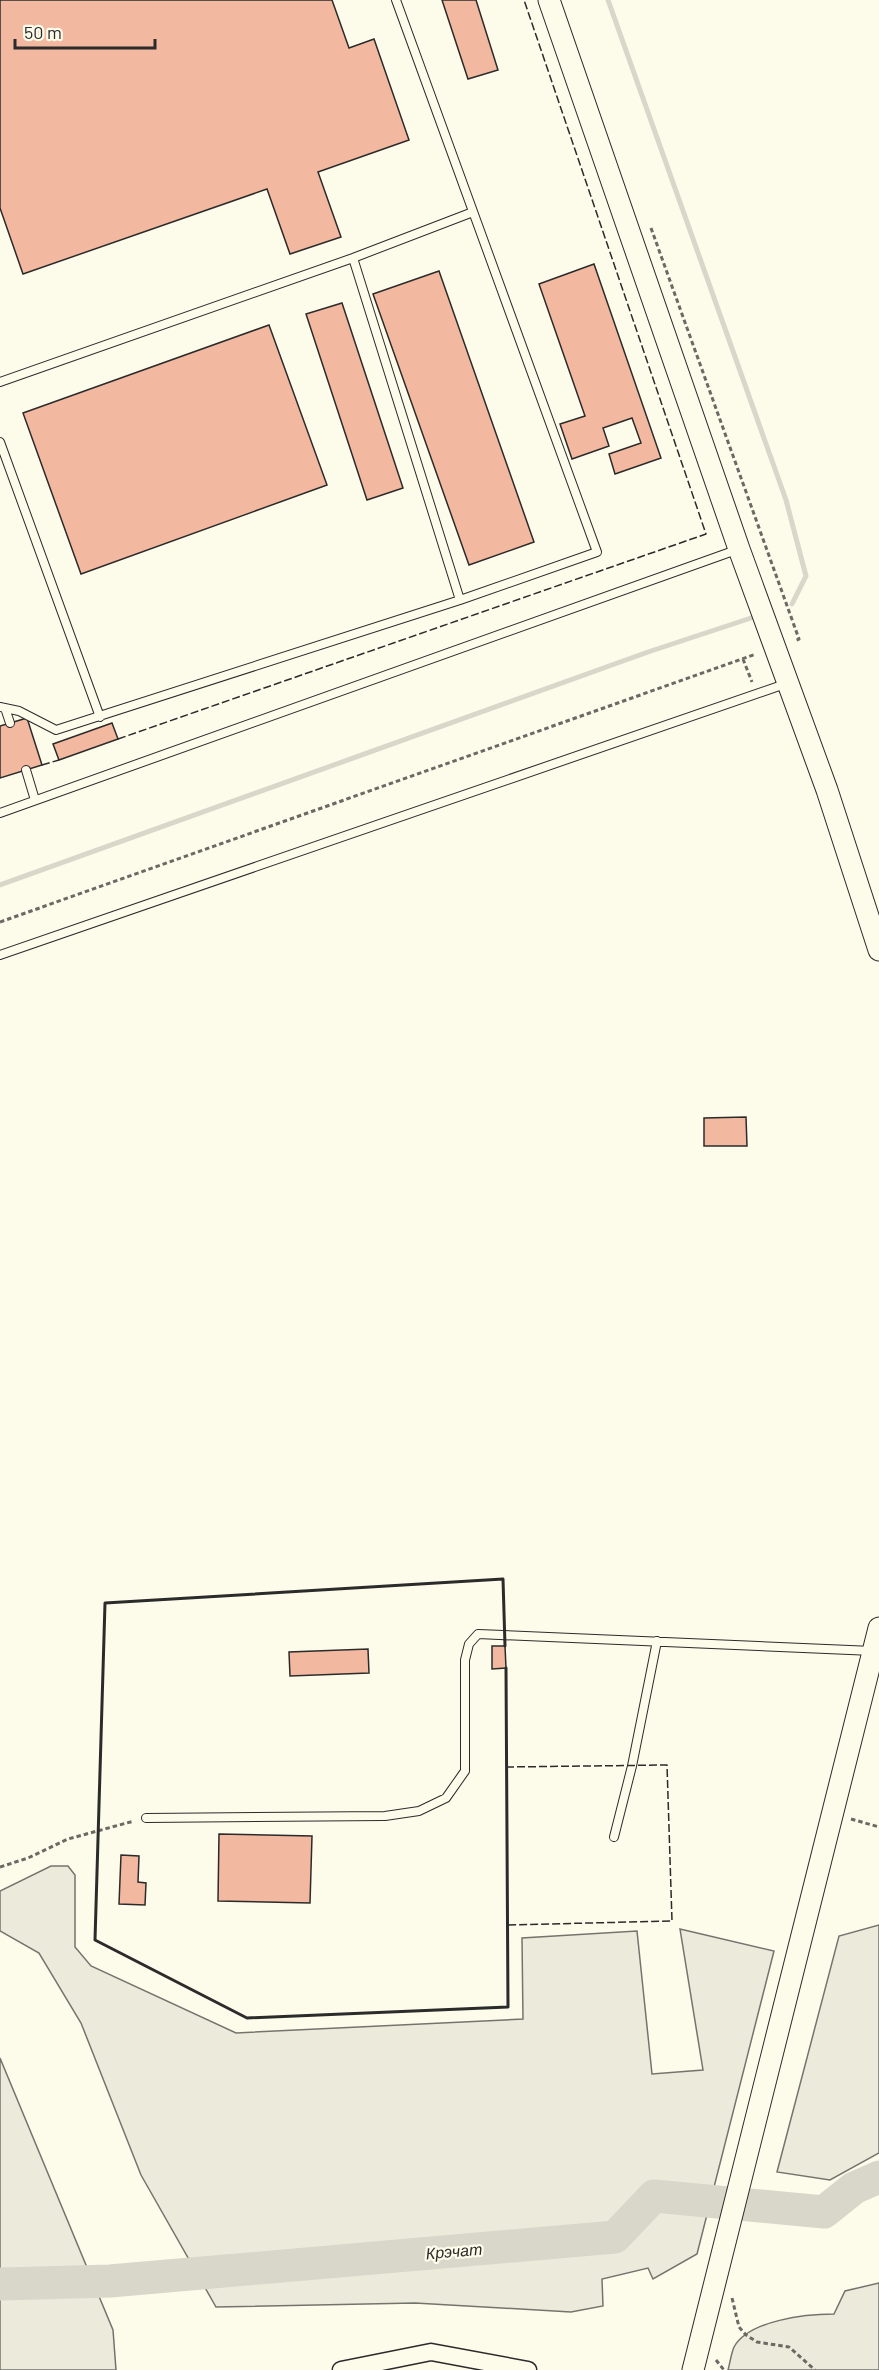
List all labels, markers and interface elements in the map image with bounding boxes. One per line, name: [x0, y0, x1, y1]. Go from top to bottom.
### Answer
scale bar: [15, 12, 154, 50]
text: 50 m: [24, 21, 62, 43]
water label: Крэчат: [425, 2239, 483, 2262]

